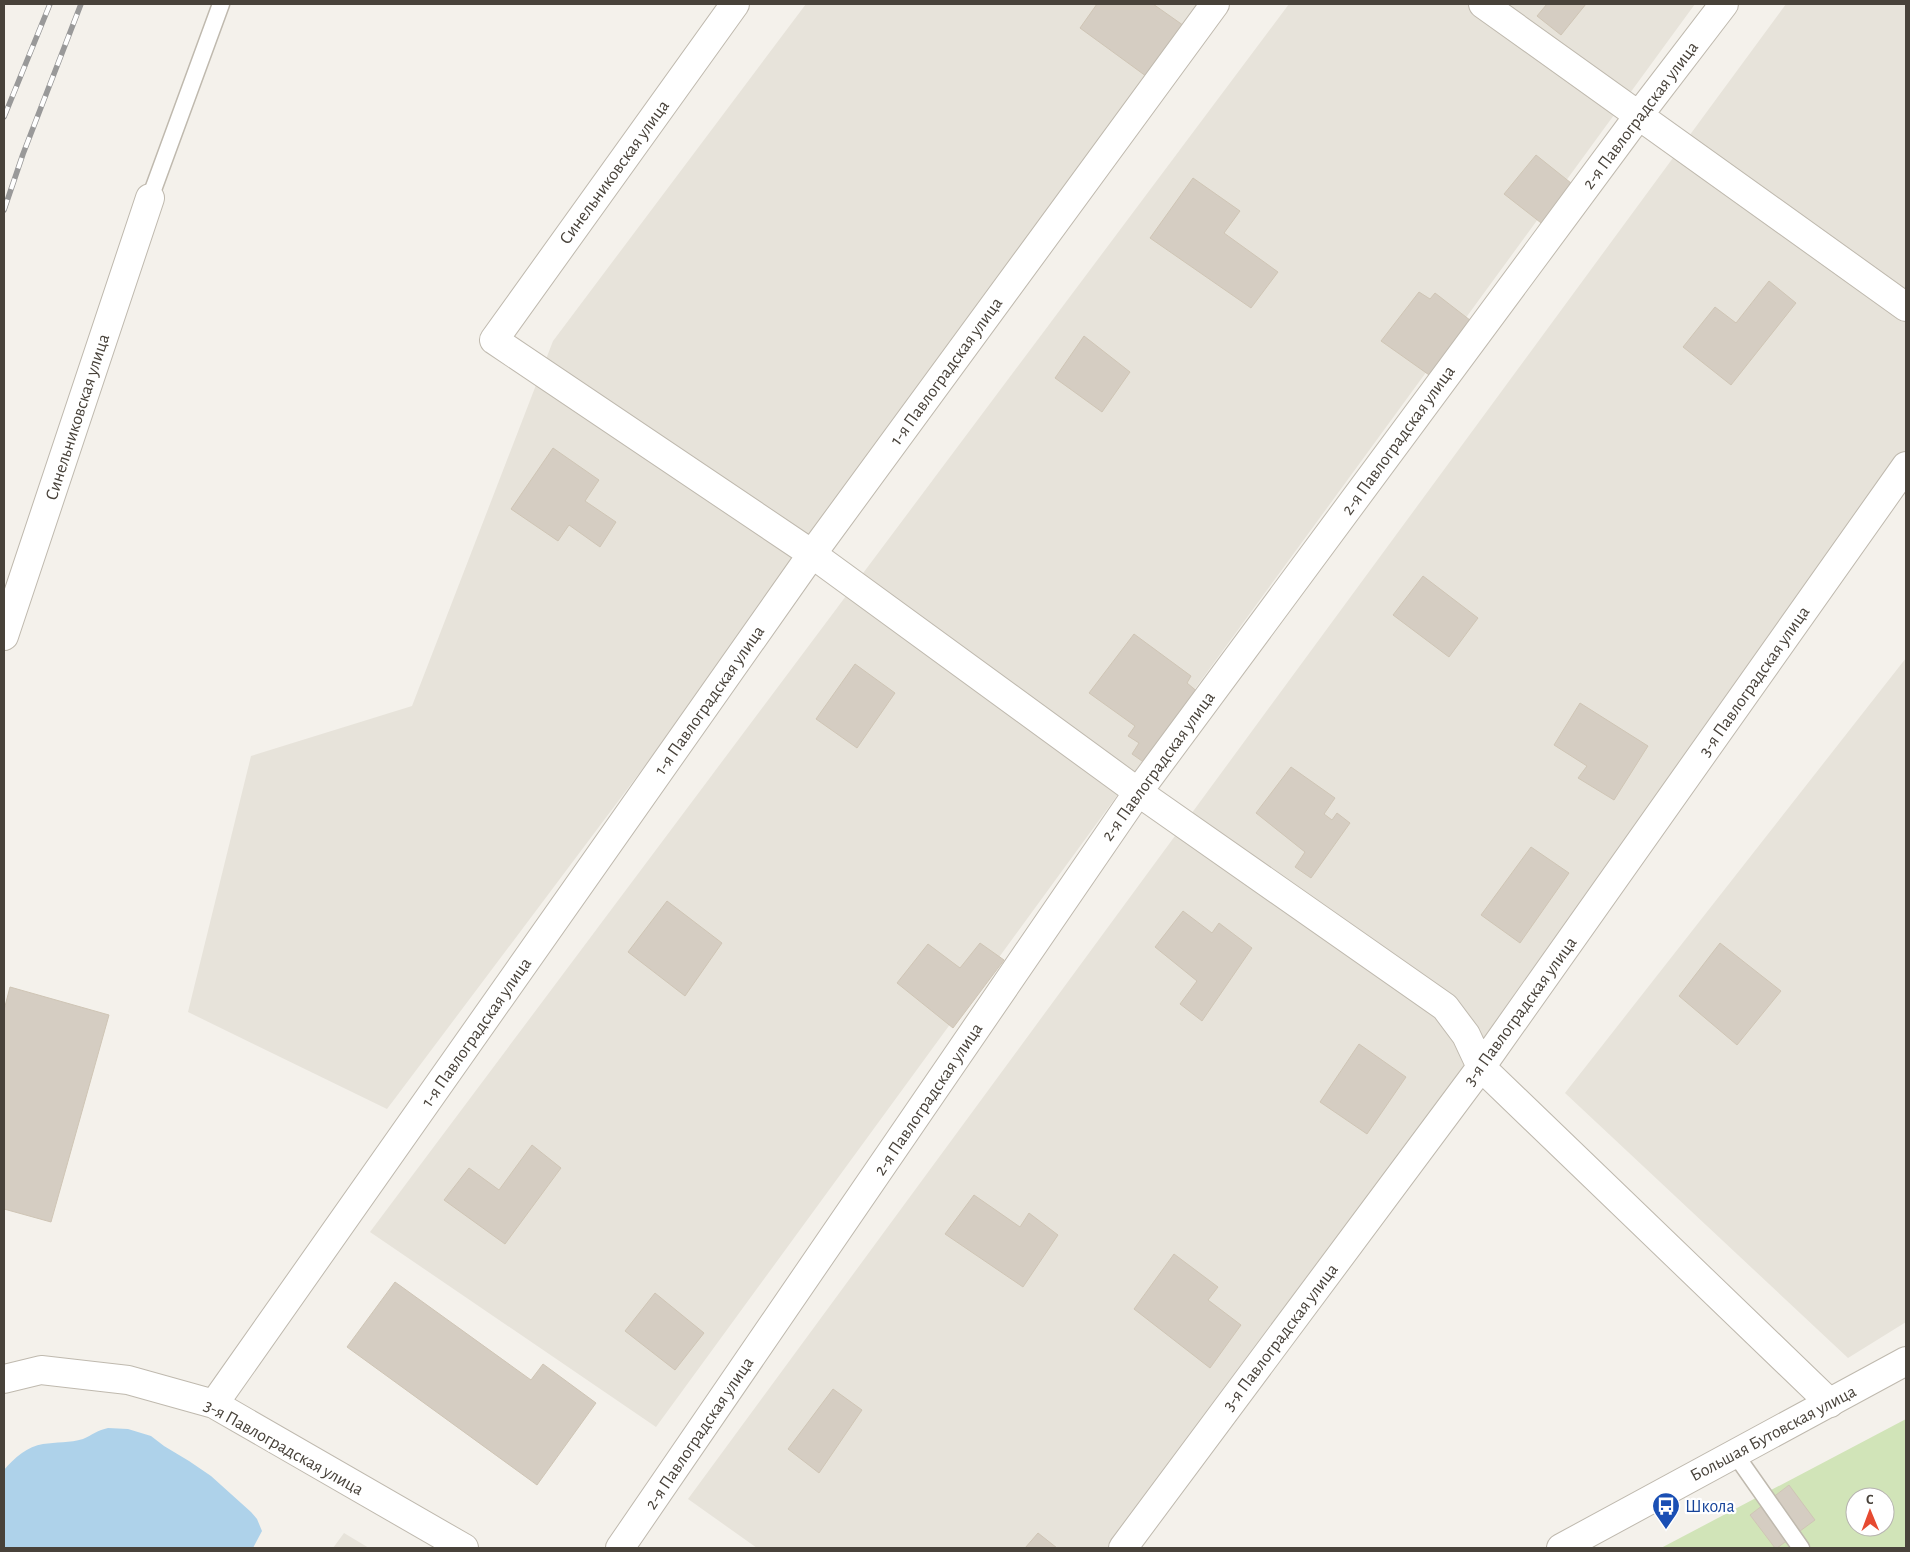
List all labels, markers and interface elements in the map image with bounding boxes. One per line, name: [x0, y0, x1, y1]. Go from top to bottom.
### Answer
street label: 2-я Павлоградская улица: [1580, 38, 1702, 193]
street label: Синельниковская улица: [556, 97, 673, 248]
street label: 1-я Павлоградская улица: [887, 294, 1006, 449]
street label: Синельниковская улица: [43, 332, 113, 503]
street label: 2-я Павлоградская улица: [1339, 363, 1459, 519]
street label: 3-я Павлоградская улица: [1696, 603, 1814, 760]
street label: 1-я Павлоградская улица: [651, 623, 768, 779]
street label: 2-я Павлоградская улица: [1099, 689, 1219, 845]
street label: 3-я Павлоградская улица: [1461, 934, 1581, 1089]
street label: 1-я Павлоградская улица: [418, 955, 535, 1111]
street label: 2-я Павлоградская улица: [871, 1020, 987, 1179]
street label: 3-я Павлоградская улица: [1220, 1261, 1342, 1414]
street label: 2-я Павлоградская улица: [642, 1354, 758, 1513]
street label: Большая Бутовская улица: [1688, 1382, 1859, 1485]
street label: 3-я Павлоградская улица: [201, 1397, 366, 1499]
north arrow: [1845, 1487, 1895, 1537]
bus stop icon: Школа: [1651, 1491, 1681, 1530]
text: С: [1866, 1493, 1874, 1507]
place label: Школа: [1685, 1498, 1735, 1516]

